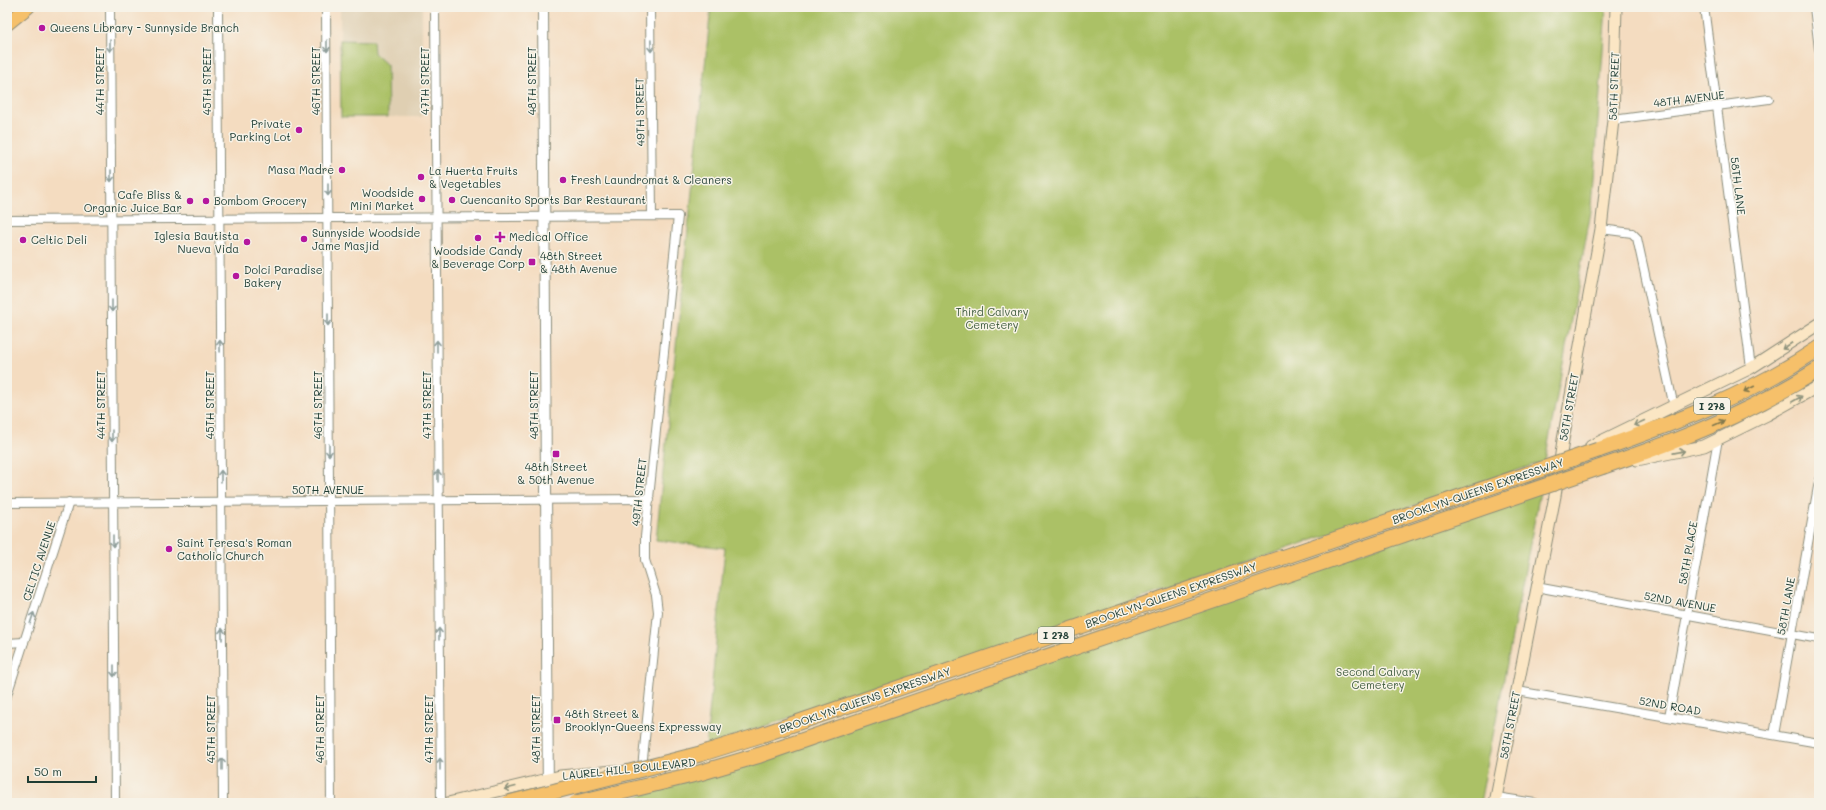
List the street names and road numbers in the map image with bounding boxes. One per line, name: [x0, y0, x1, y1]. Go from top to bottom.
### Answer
street label: 44TH STREET: [92, 47, 107, 115]
street label: 45TH STREET: [199, 47, 214, 115]
street label: 46TH STREET: [308, 47, 323, 115]
street label: 47TH STREET: [417, 47, 432, 115]
street label: 48TH STREET: [524, 47, 539, 115]
street label: 58TH STREET: [1605, 51, 1622, 121]
street label: 49TH STREET: [631, 78, 648, 146]
street label: 48TH AVENUE: [1652, 87, 1725, 110]
street label: 58TH LANE: [1727, 156, 1749, 216]
street label: 44TH STREET: [93, 371, 108, 439]
street label: 45TH STREET: [202, 371, 217, 439]
street label: 46TH STREET: [310, 371, 325, 439]
street label: 47TH STREET: [419, 371, 434, 439]
street label: 48TH STREET: [526, 371, 541, 439]
street label: 58TH STREET: [1555, 372, 1582, 442]
road number: I 278: [1694, 398, 1730, 414]
street label: BROOKLYN-QUEENS EXPRESSWAY: [1390, 454, 1566, 527]
street label: 49TH STREET: [627, 457, 650, 527]
street label: 50TH AVENUE: [292, 482, 364, 497]
street label: CELTIC AVENUE: [19, 519, 59, 603]
street label: 58TH PLACE: [1675, 520, 1700, 586]
street label: BROOKLYN-QUEENS EXPRESSWAY: [1083, 558, 1259, 631]
street label: 58TH LANE: [1773, 576, 1798, 636]
street label: 52ND AVENUE: [1643, 588, 1717, 615]
road number: I 278: [1038, 627, 1074, 643]
street label: BROOKLYN-QUEENS EXPRESSWAY: [777, 663, 953, 736]
street label: 58TH STREET: [1496, 690, 1523, 760]
street label: 52ND ROAD: [1638, 693, 1702, 718]
street label: 45TH STREET: [203, 695, 218, 763]
street label: 46TH STREET: [312, 695, 327, 763]
street label: 47TH STREET: [421, 695, 436, 763]
street label: 48TH STREET: [528, 695, 543, 763]
street label: LAUREL HILL BOULEVARD: [562, 754, 696, 783]

